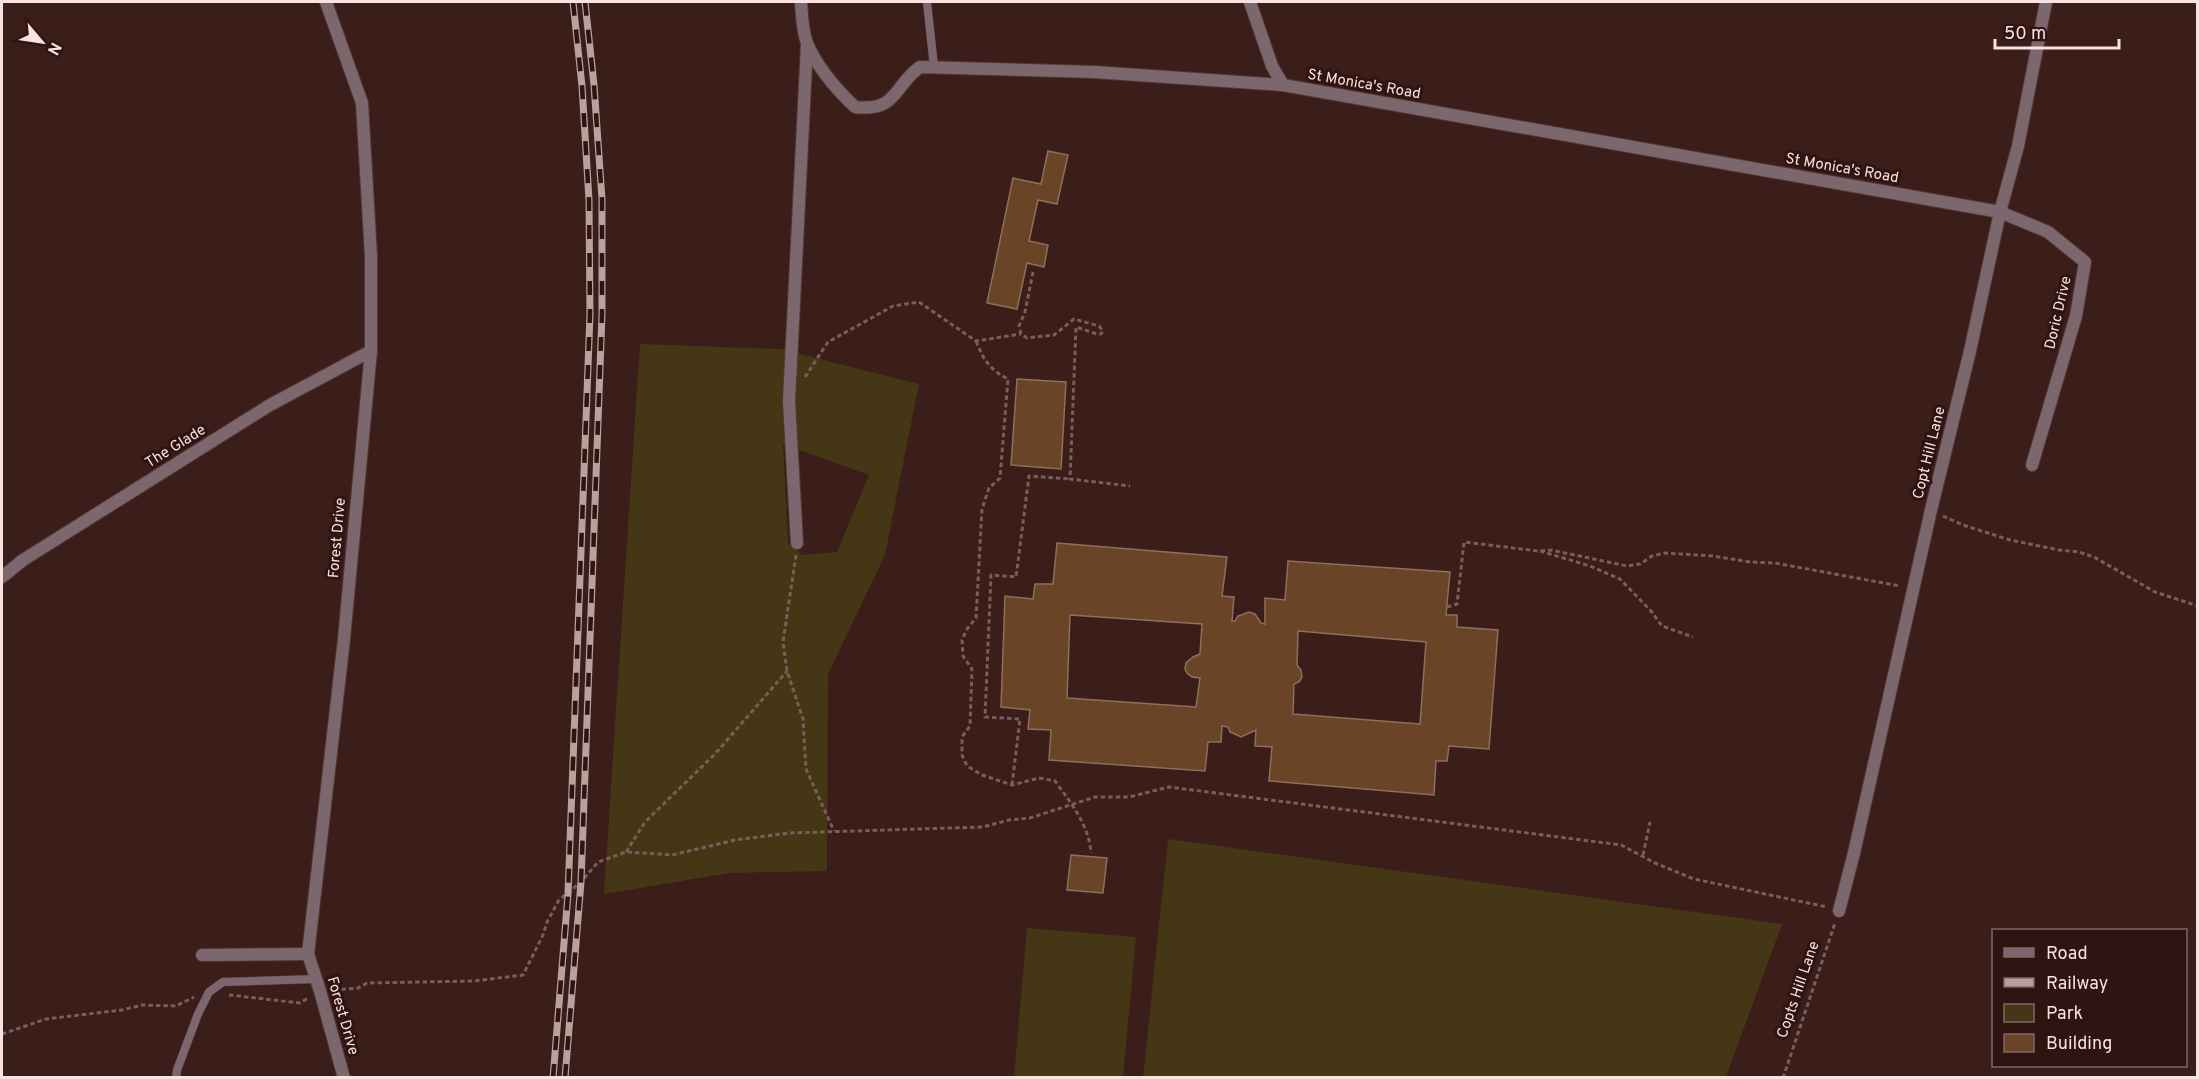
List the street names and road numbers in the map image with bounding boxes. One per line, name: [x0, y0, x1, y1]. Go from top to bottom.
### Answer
street label: St Monica's Road: [1306, 66, 1422, 104]
street label: St Monica's Road: [1784, 150, 1900, 188]
street label: Doric Drive: [2041, 275, 2077, 351]
street label: Copt Hill Lane: [1909, 405, 1951, 501]
street label: The Glade: [142, 421, 210, 473]
street label: Forest Drive: [325, 497, 351, 579]
street label: Copts Hill Lane: [1774, 939, 1824, 1041]
street label: Forest Drive: [322, 975, 362, 1057]

